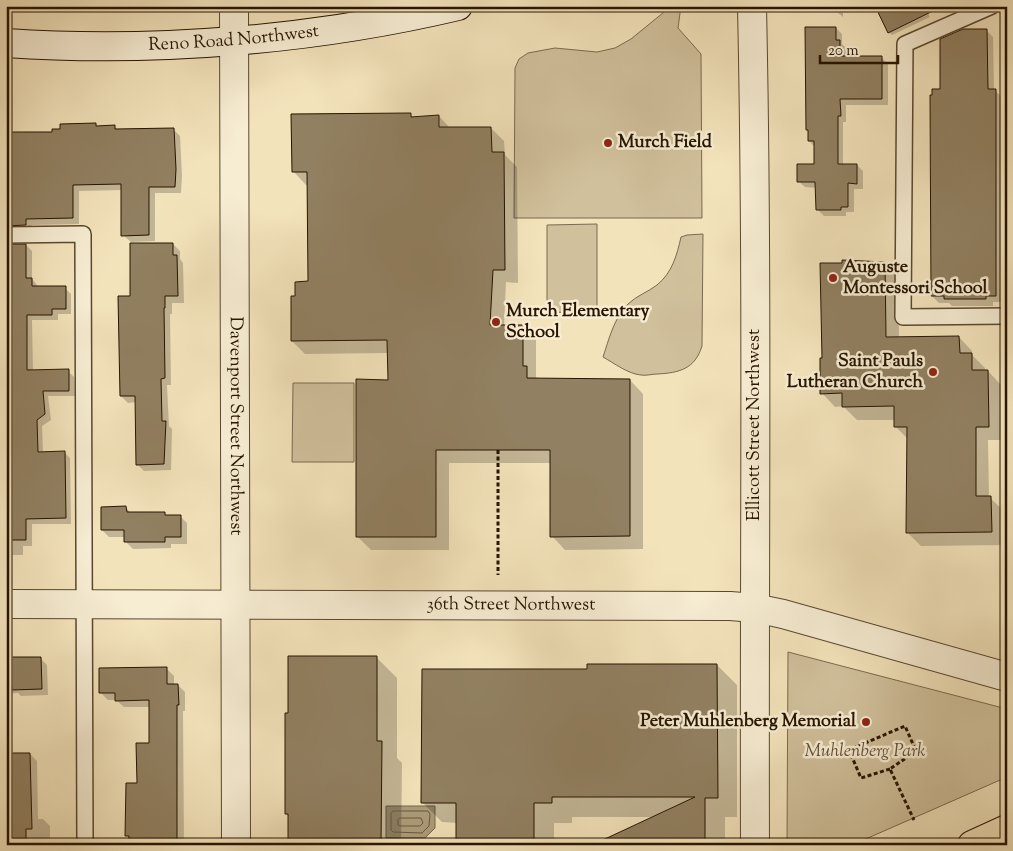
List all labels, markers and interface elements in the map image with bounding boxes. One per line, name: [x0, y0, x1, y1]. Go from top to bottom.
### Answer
street label: Reno Road Northwest: [148, 19, 321, 59]
scale bar: [820, 32, 898, 64]
text: 20 m: [828, 41, 859, 62]
place label: Murch Field: [618, 130, 713, 156]
marker: Murch Field: [602, 137, 614, 149]
place label: Auguste Montessori School: [843, 255, 989, 302]
marker: Auguste Montessori School: [827, 272, 839, 284]
place label: Murch Elementary School: [506, 299, 649, 346]
marker: Murch Elementary School: [490, 316, 502, 328]
street label: Davenport Street Northwest: [222, 317, 248, 535]
street label: Ellicott Street Northwest: [742, 329, 768, 521]
place label: Saint Pauls Lutheran Church: [787, 349, 923, 396]
marker: Saint Pauls Lutheran Church: [927, 366, 939, 378]
street label: 36th Street Northwest: [427, 592, 595, 619]
place label: Peter Muhlenberg Memorial: [640, 709, 857, 735]
marker: Peter Muhlenberg Memorial: [860, 716, 872, 728]
park label: Muhlenberg Park: [805, 739, 925, 765]

